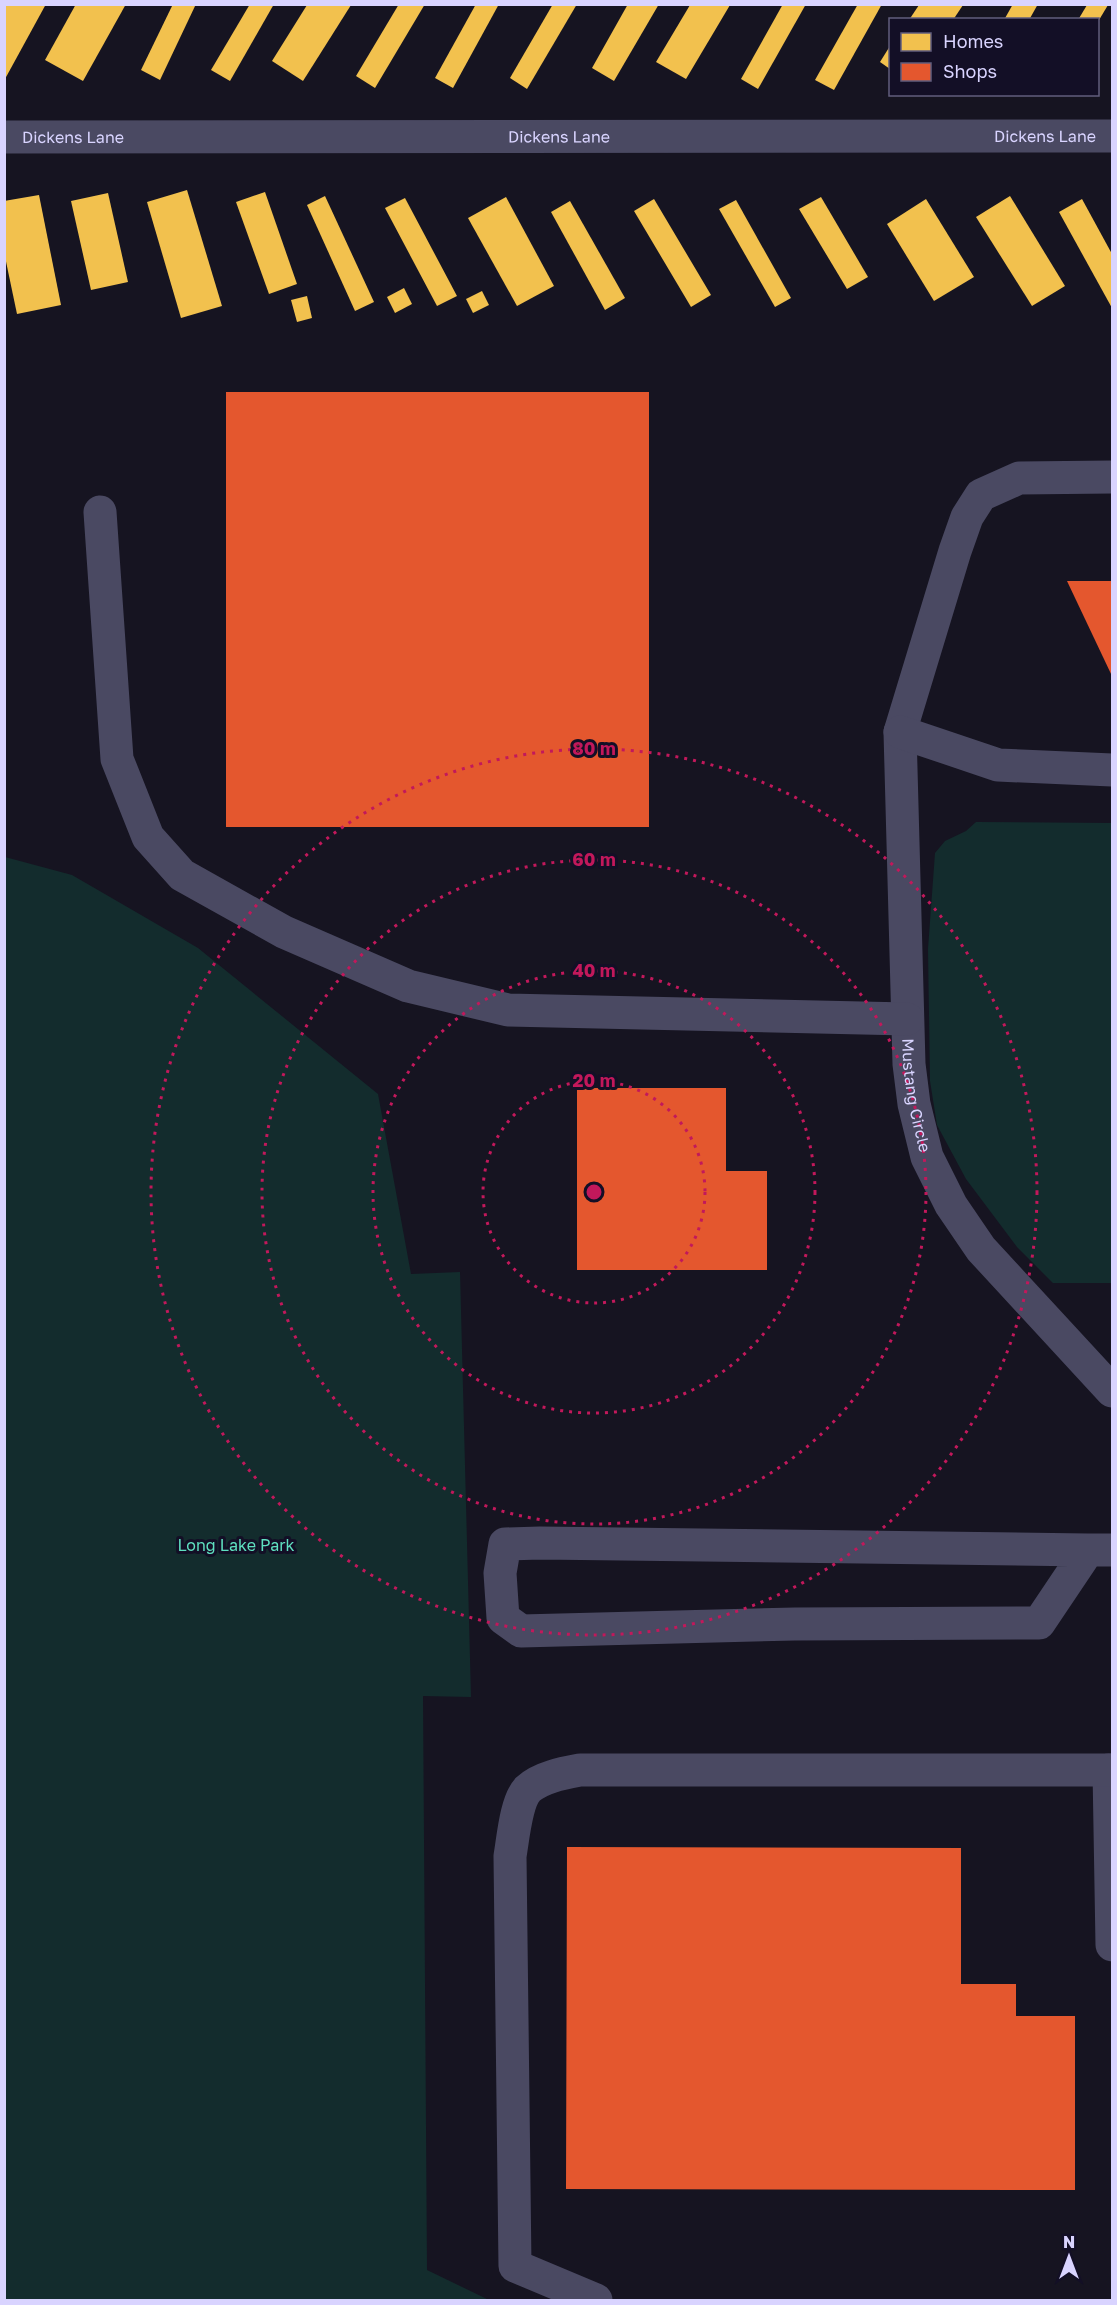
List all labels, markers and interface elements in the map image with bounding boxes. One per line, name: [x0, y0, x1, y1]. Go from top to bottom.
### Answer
legend: [889, 18, 1099, 96]
text: Homes: [943, 30, 1003, 52]
text: Shops: [943, 60, 997, 82]
street label: Dickens Lane: [508, 126, 610, 147]
street label: Dickens Lane: [994, 126, 1096, 146]
street label: Dickens Lane: [22, 127, 124, 147]
text: 80 m: [572, 737, 616, 759]
text: 60 m: [572, 848, 616, 870]
text: 40 m: [572, 959, 616, 981]
street label: Mustang Circle: [898, 1038, 935, 1154]
text: 20 m: [573, 1069, 615, 1091]
centre of rings: [584, 1182, 604, 1202]
park label: Long Lake Park: [177, 1535, 295, 1555]
north arrow: [1039, 2227, 1099, 2287]
text: N: [1063, 2232, 1075, 2252]

